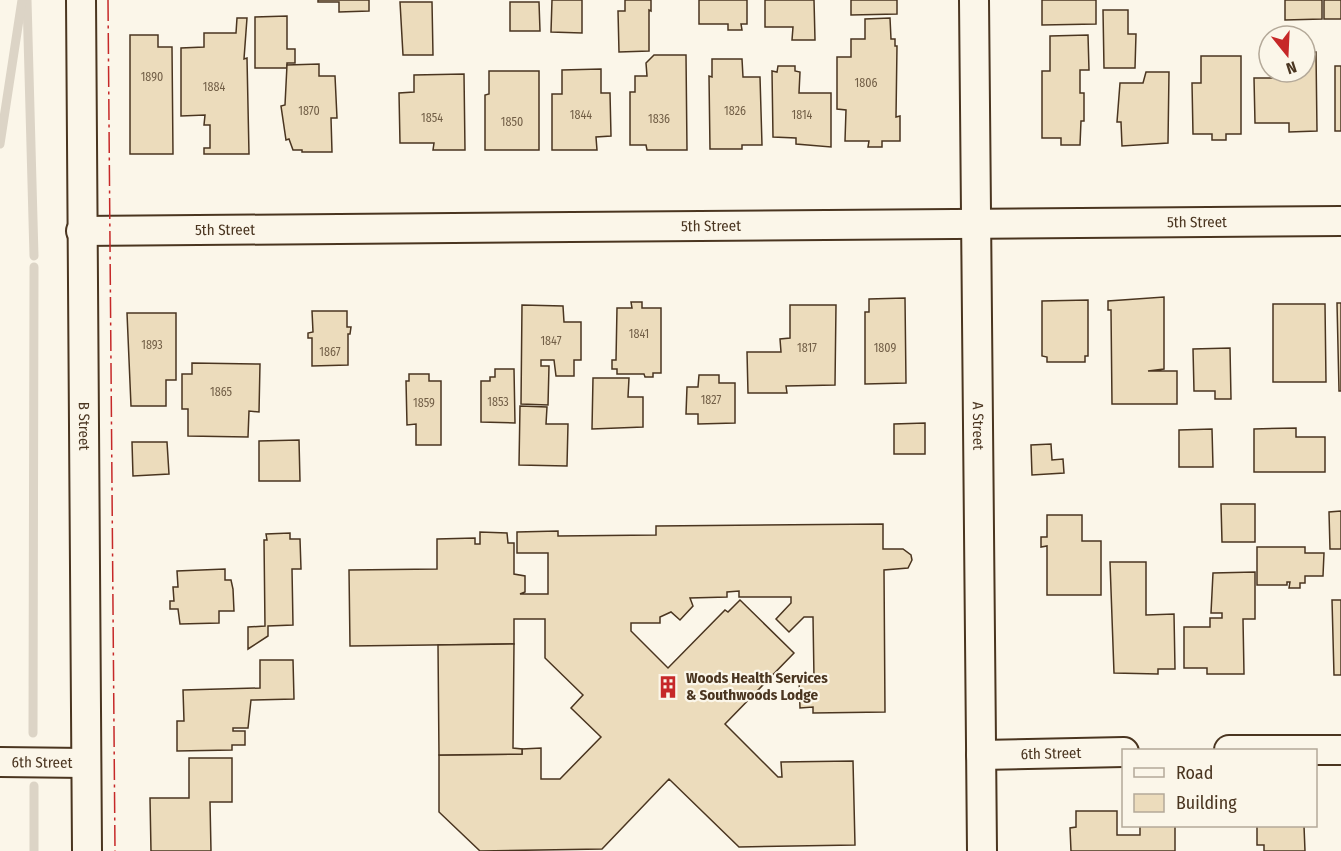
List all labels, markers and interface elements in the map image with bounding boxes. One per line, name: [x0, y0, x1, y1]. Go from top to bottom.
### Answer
north arrow: [1257, 24, 1317, 84]
text: N: [1284, 57, 1299, 78]
house number: 1890: [141, 70, 163, 84]
house number: 1806: [855, 76, 877, 90]
house number: 1884: [203, 80, 225, 94]
house number: 1870: [298, 104, 320, 118]
house number: 1826: [724, 104, 746, 118]
house number: 1844: [570, 108, 592, 122]
house number: 1814: [792, 108, 813, 122]
house number: 1854: [421, 111, 443, 125]
house number: 1836: [648, 112, 670, 126]
house number: 1850: [501, 115, 523, 129]
street label: 5th Street: [1167, 213, 1227, 231]
street label: 5th Street: [681, 217, 741, 235]
street label: 5th Street: [195, 221, 255, 239]
house number: 1841: [629, 327, 649, 341]
house number: 1847: [540, 334, 562, 348]
house number: 1893: [141, 338, 163, 352]
house number: 1817: [797, 341, 817, 355]
house number: 1809: [874, 341, 897, 355]
house number: 1867: [319, 345, 341, 359]
house number: 1865: [210, 385, 233, 399]
house number: 1827: [701, 393, 721, 407]
house number: 1853: [487, 395, 509, 409]
house number: 1859: [413, 396, 435, 410]
street label: B Street: [75, 402, 93, 450]
street label: A Street: [969, 402, 987, 450]
place label: Woods Health Services & Southwoods Lodge: [686, 669, 828, 704]
building icon: Woods Health Services & Southwoods Lodge: [655, 674, 681, 700]
street label: 6th Street: [1020, 744, 1082, 763]
legend: [1122, 749, 1317, 827]
street label: 6th Street: [12, 753, 73, 772]
text: Road: [1176, 762, 1213, 784]
text: Building: [1176, 792, 1237, 814]

